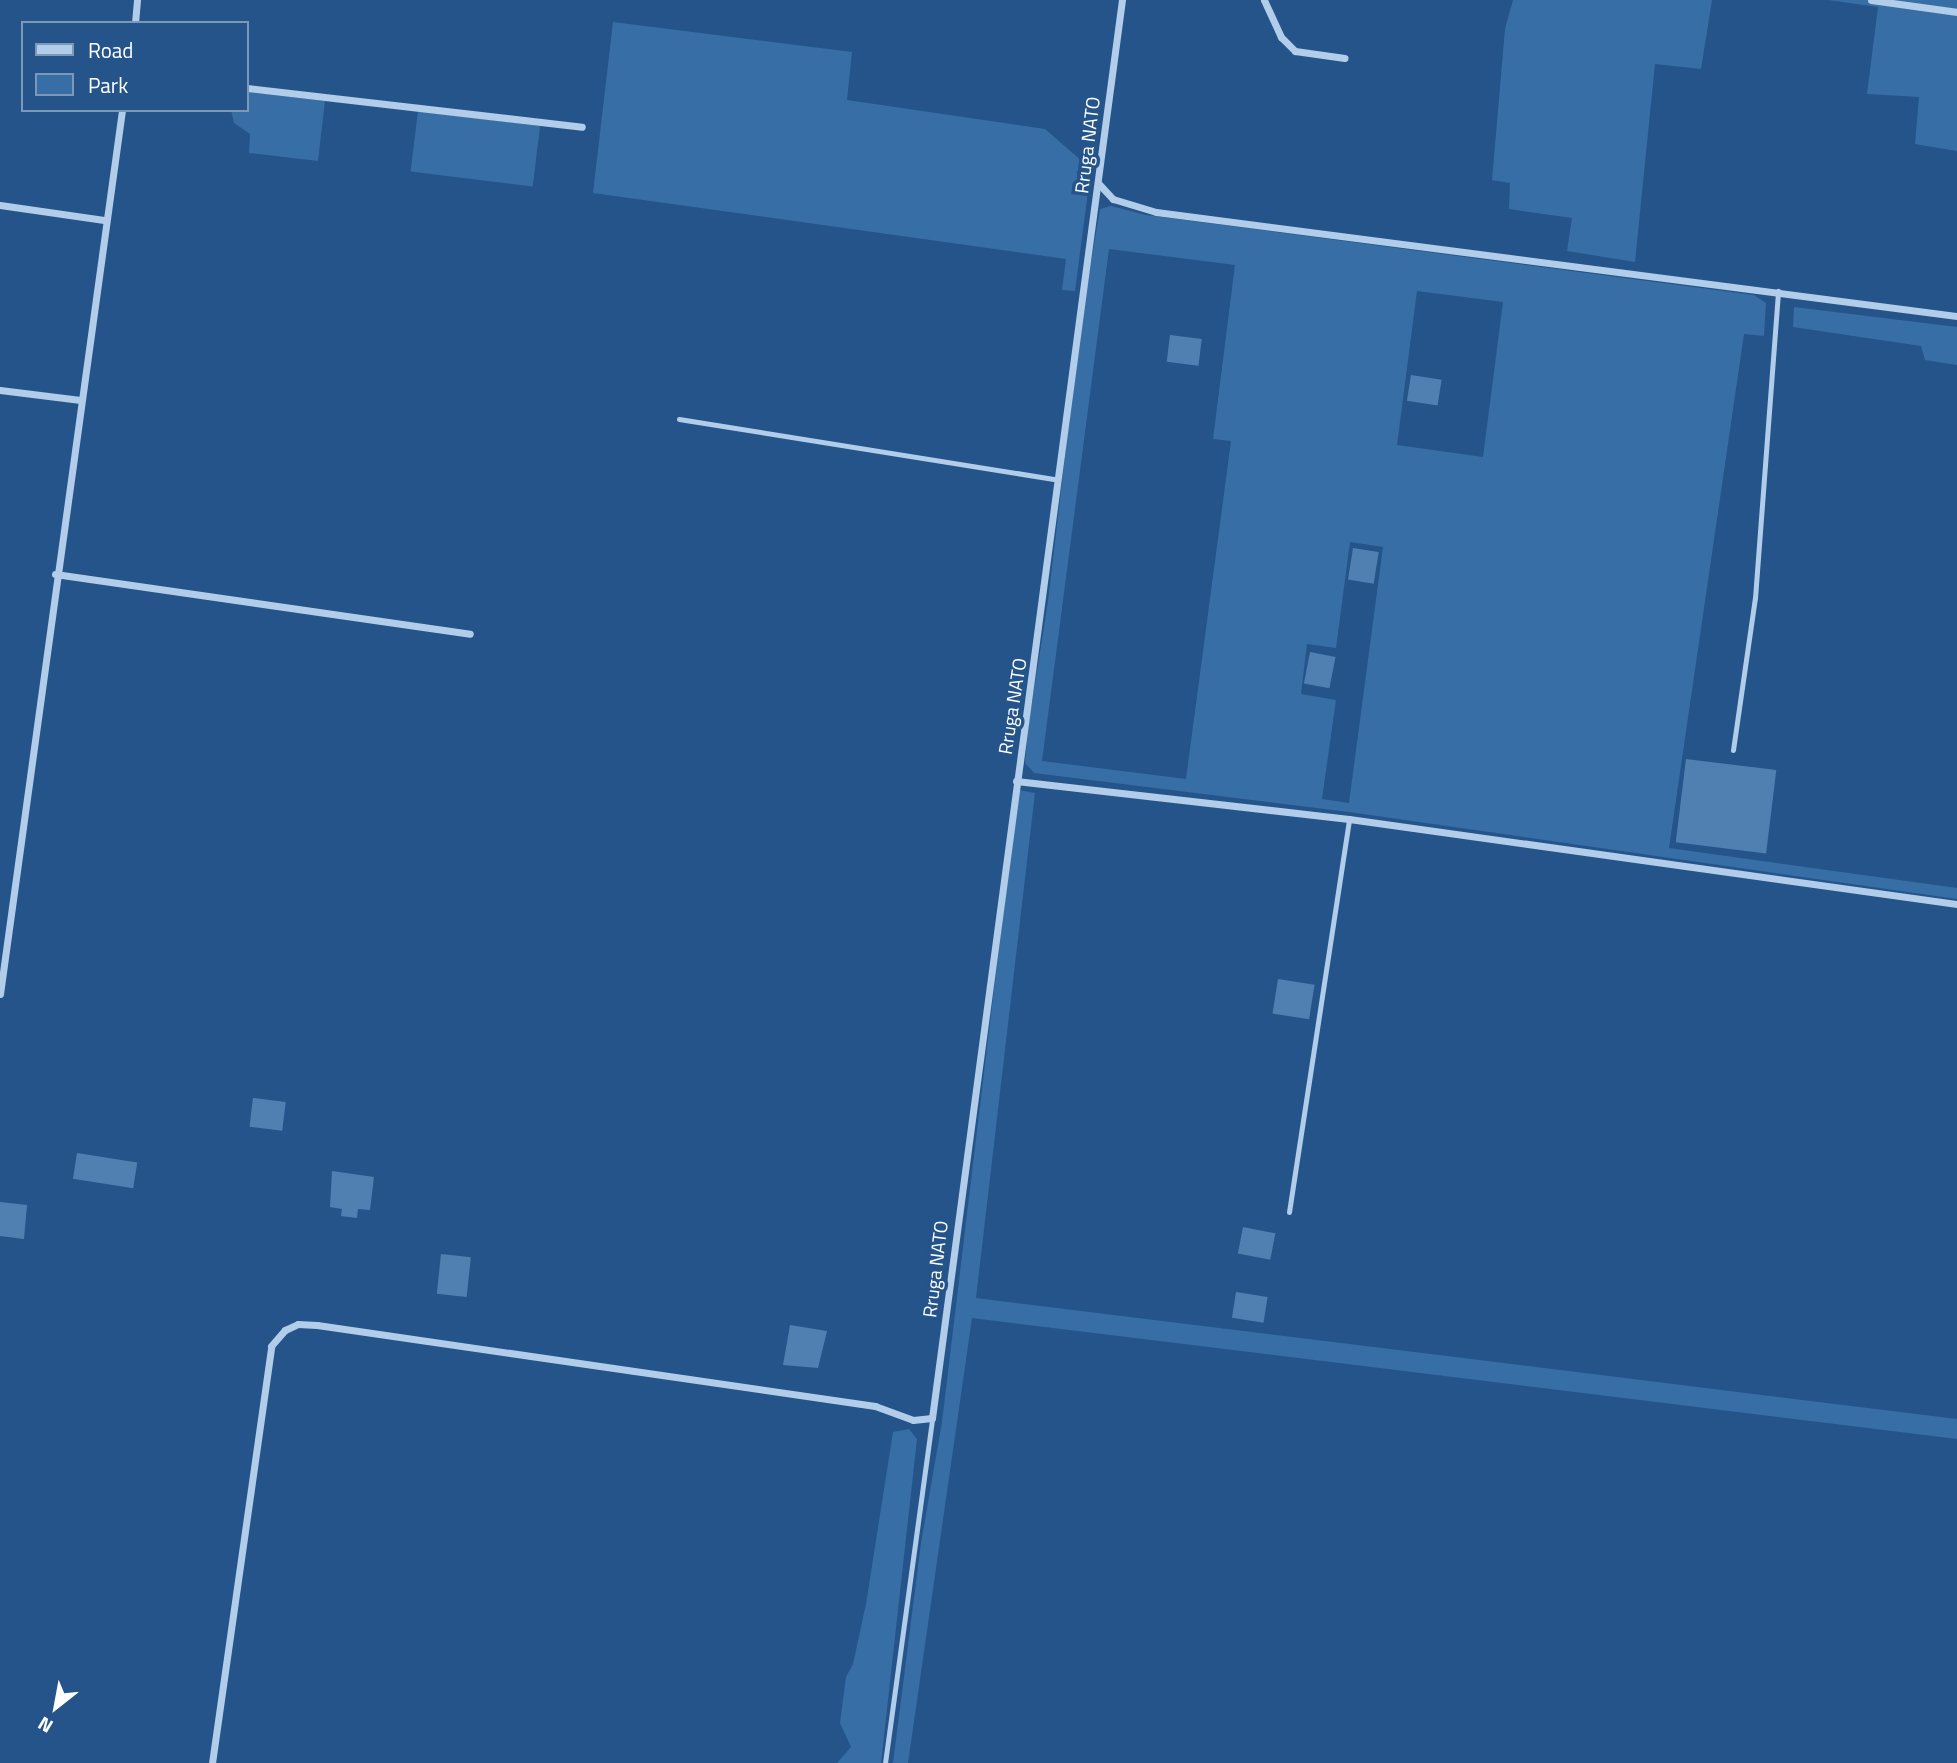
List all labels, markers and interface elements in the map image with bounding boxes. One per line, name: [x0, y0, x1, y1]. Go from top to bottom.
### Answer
legend: [21, 21, 248, 112]
text: Road: [88, 34, 133, 66]
text: Park: [88, 69, 128, 101]
street label: Rruga NATO: [1070, 95, 1104, 195]
street label: Rruga NATO: [993, 656, 1031, 756]
street label: Rruga NATO: [918, 1219, 952, 1319]
north arrow: [21, 1672, 91, 1742]
text: N: [32, 1710, 58, 1741]

